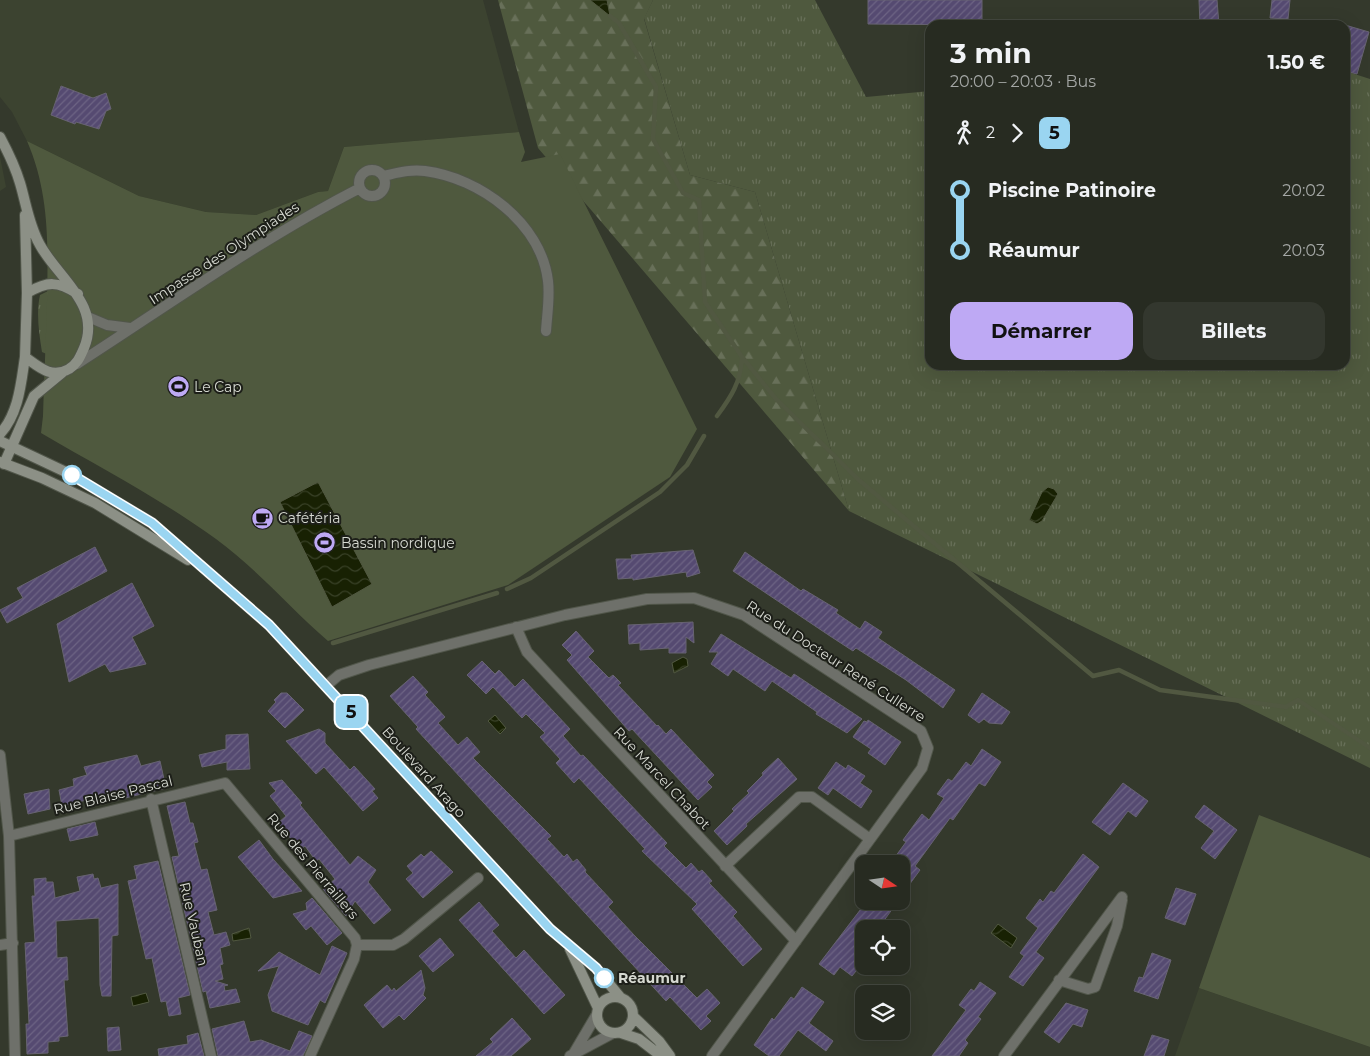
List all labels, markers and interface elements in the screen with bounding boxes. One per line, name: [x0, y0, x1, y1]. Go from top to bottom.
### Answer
text: 3 min: [950, 36, 1032, 70]
text: 1.50 €: [1268, 51, 1325, 74]
text: 20:00 – 20:03 · Bus: [950, 72, 1096, 91]
icon: walk: [950, 119, 978, 147]
icon: forward: [1003, 119, 1031, 147]
text: 5: [1049, 122, 1060, 144]
text: 2: [986, 123, 995, 142]
text: Piscine Patinoire: [988, 179, 1156, 202]
text: 20:02: [1282, 181, 1325, 200]
street label: Impasse des Olympiades: [146, 198, 303, 308]
text: Réaumur: [988, 239, 1080, 262]
text: 20:03: [1283, 241, 1325, 260]
button: Démarrer: [950, 302, 1133, 360]
button: Billets: [1143, 302, 1325, 360]
sports icon: Le Cap: [166, 375, 190, 399]
place label: Le Cap: [194, 378, 242, 396]
unlabelled marker: [62, 465, 82, 485]
cafe icon: Cafétéria: [250, 506, 274, 530]
place label: Cafétéria: [278, 509, 341, 527]
sports icon: Bassin nordique: [313, 531, 337, 555]
place label: Bassin nordique: [341, 534, 455, 552]
street label: Rue du Docteur René Cullerre: [743, 596, 929, 726]
line badge: 5: [335, 696, 367, 728]
text: 5: [346, 701, 356, 723]
street label: Boulevard Arago: [378, 723, 470, 822]
street label: Rue Marcel Chabot: [610, 723, 714, 833]
street label: Rue Blaise Pascal: [52, 772, 174, 818]
street label: Rue des Pierraillers: [263, 809, 363, 923]
north arrow: [855, 855, 910, 910]
map controls: [855, 855, 910, 1040]
street label: Rue Vauban: [176, 880, 212, 968]
button: locate: [855, 920, 910, 975]
marker: Réaumur: [594, 968, 614, 988]
place label: Réaumur: [618, 969, 686, 987]
button: layers: [855, 985, 910, 1040]

